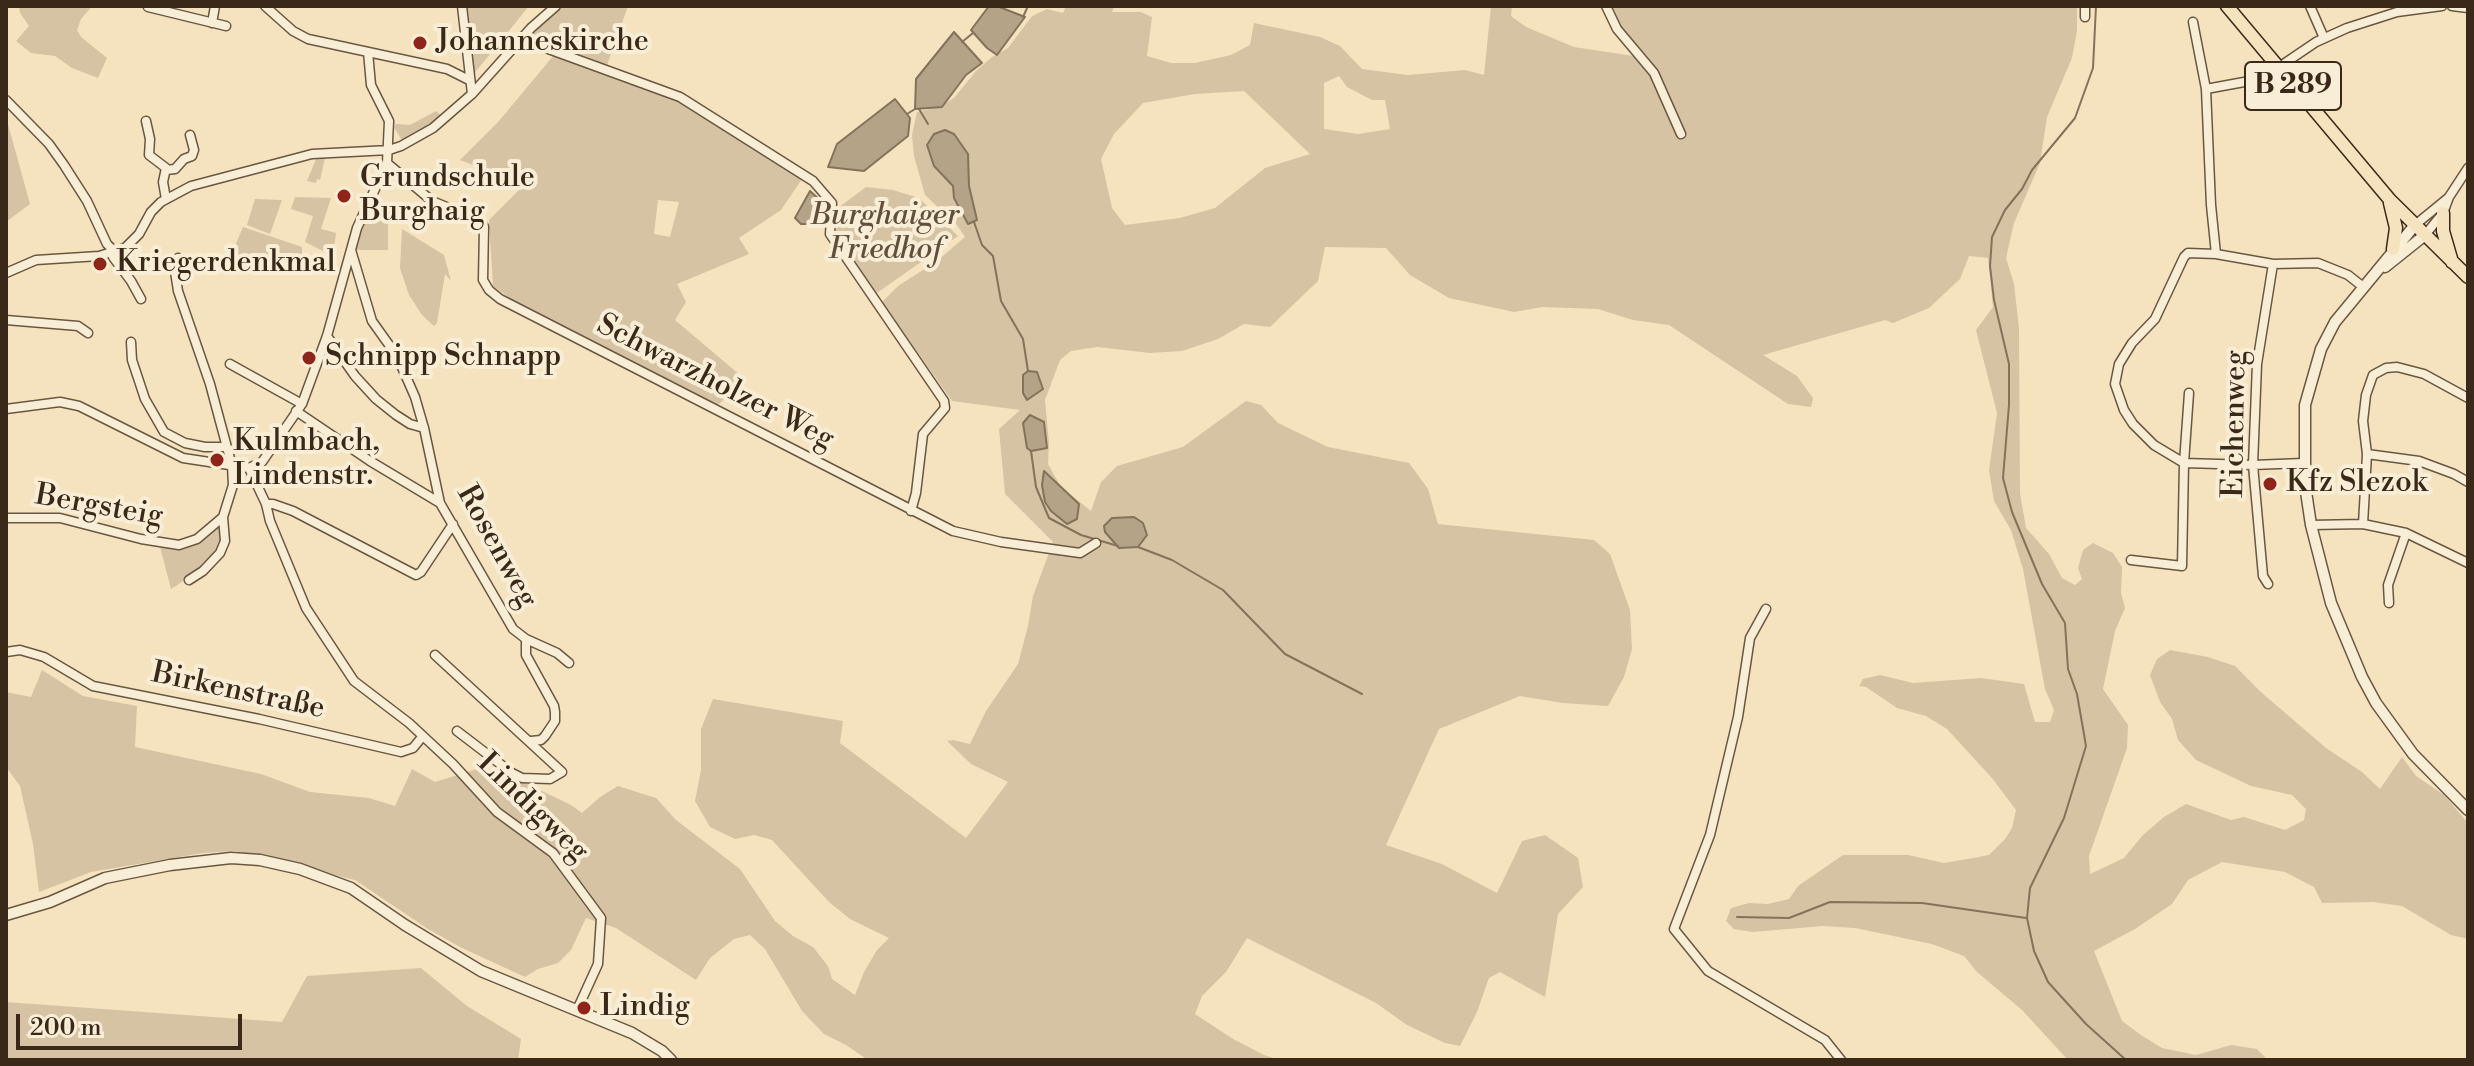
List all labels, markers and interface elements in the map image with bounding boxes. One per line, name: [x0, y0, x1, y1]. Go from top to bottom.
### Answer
place label: Johanneskirche: [436, 25, 649, 61]
marker: Johanneskirche: [411, 34, 429, 52]
road number: B 289: [2245, 62, 2341, 110]
place label: Grundschule Burghaig: [360, 161, 535, 232]
marker: Grundschule Burghaig: [335, 187, 353, 205]
park label: Burghaiger Friedhof: [811, 199, 959, 270]
place label: Kriegerdenkmal: [116, 246, 336, 282]
marker: Kriegerdenkmal: [91, 255, 109, 273]
street label: Schwarzholzer Weg: [590, 308, 840, 458]
place label: Schnipp Schnapp: [325, 340, 561, 376]
marker: Schnipp Schnapp: [300, 349, 318, 367]
street label: Eichenweg: [2217, 350, 2255, 498]
place label: Kulmbach, Lindenstr.: [233, 425, 380, 496]
marker: Kulmbach, Lindenstr.: [208, 451, 226, 469]
place label: Kfz Slezok: [2286, 466, 2427, 502]
marker: Kfz Slezok: [2261, 475, 2279, 493]
street label: Bergsteig: [32, 478, 166, 536]
street label: Rosenweg: [448, 479, 544, 615]
street label: Birkenstraße: [148, 656, 328, 728]
street label: Lindigweg: [469, 746, 595, 870]
place label: Lindig: [600, 990, 690, 1026]
scale bar: [20, 998, 246, 1048]
marker: Lindig: [575, 999, 593, 1017]
text: 200 m: [30, 1013, 101, 1043]

